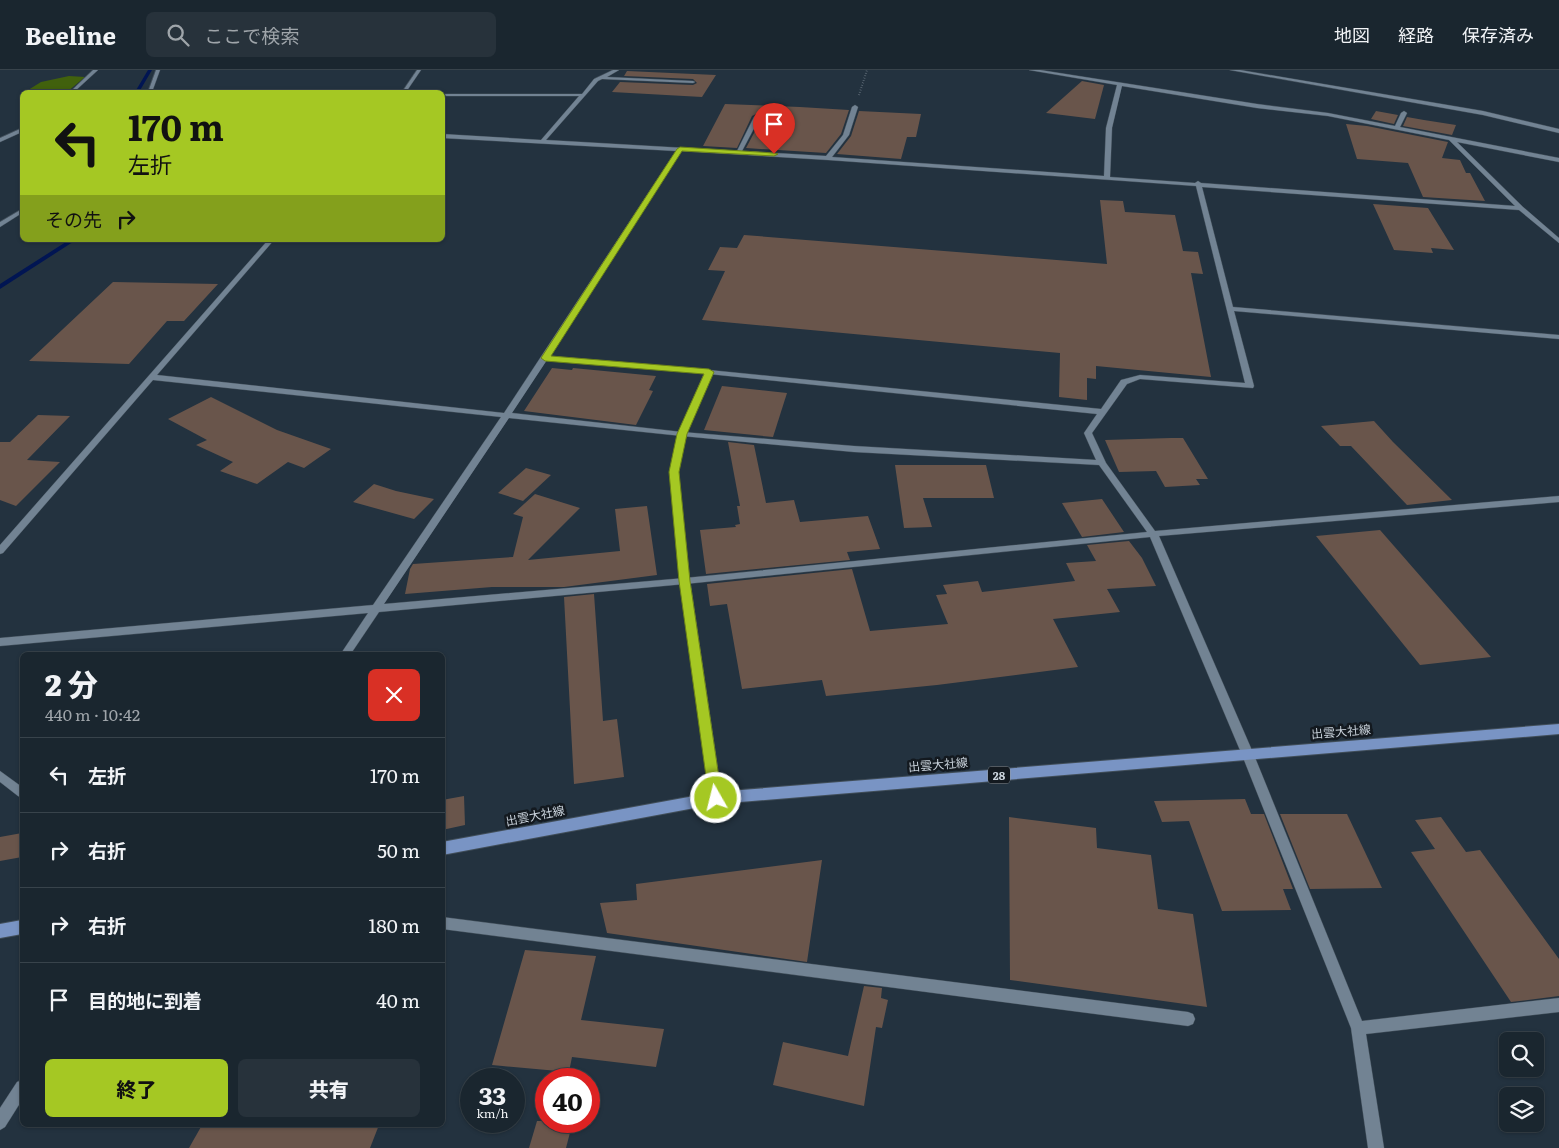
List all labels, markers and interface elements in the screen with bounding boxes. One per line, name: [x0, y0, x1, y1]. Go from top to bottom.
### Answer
search box: [146, 12, 496, 57]
text: Beeline: [25, 17, 116, 52]
icon: search: [164, 21, 192, 49]
text: ここで検索: [204, 21, 299, 49]
text: 地図: [1334, 21, 1370, 48]
text: 経路: [1398, 21, 1434, 48]
text: 保存済み: [1462, 21, 1534, 48]
text: 170 m: [128, 100, 224, 152]
pin: [753, 103, 795, 154]
icon: left: [45, 110, 110, 175]
icon: arrive: [760, 110, 788, 138]
text: 左折: [128, 147, 172, 180]
text: その先: [45, 205, 102, 233]
icon: right: [112, 205, 140, 233]
text: 2 分: [45, 661, 98, 705]
button: close: [368, 669, 420, 721]
text: 440 m · 10:42: [45, 702, 140, 726]
street label: 出雲大社線: [1310, 719, 1372, 743]
street label: 出雲大社線: [907, 752, 969, 776]
icon: left: [45, 761, 73, 789]
text: 左折: [88, 761, 126, 789]
text: 170 m: [370, 761, 420, 789]
road number: 28: [988, 766, 1010, 784]
position arrow: [689, 771, 741, 823]
street label: 出雲大社線: [504, 800, 566, 830]
icon: right: [45, 836, 73, 864]
text: 右折: [88, 836, 126, 864]
text: 50 m: [377, 836, 420, 864]
icon: right: [45, 911, 73, 939]
text: 右折: [88, 911, 126, 939]
text: 180 m: [369, 911, 420, 939]
icon: arrive: [45, 986, 73, 1014]
text: 目的地に到着: [88, 986, 202, 1014]
text: 40 m: [376, 986, 420, 1014]
map controls: [1499, 1032, 1544, 1132]
button: search: [1499, 1032, 1544, 1077]
button: 終了: [45, 1059, 228, 1117]
button: 共有: [238, 1059, 420, 1117]
speed limit sign: 40: [535, 1068, 600, 1133]
text: 33: [479, 1076, 506, 1113]
button: layers: [1499, 1087, 1544, 1132]
text: km/h: [477, 1104, 508, 1122]

